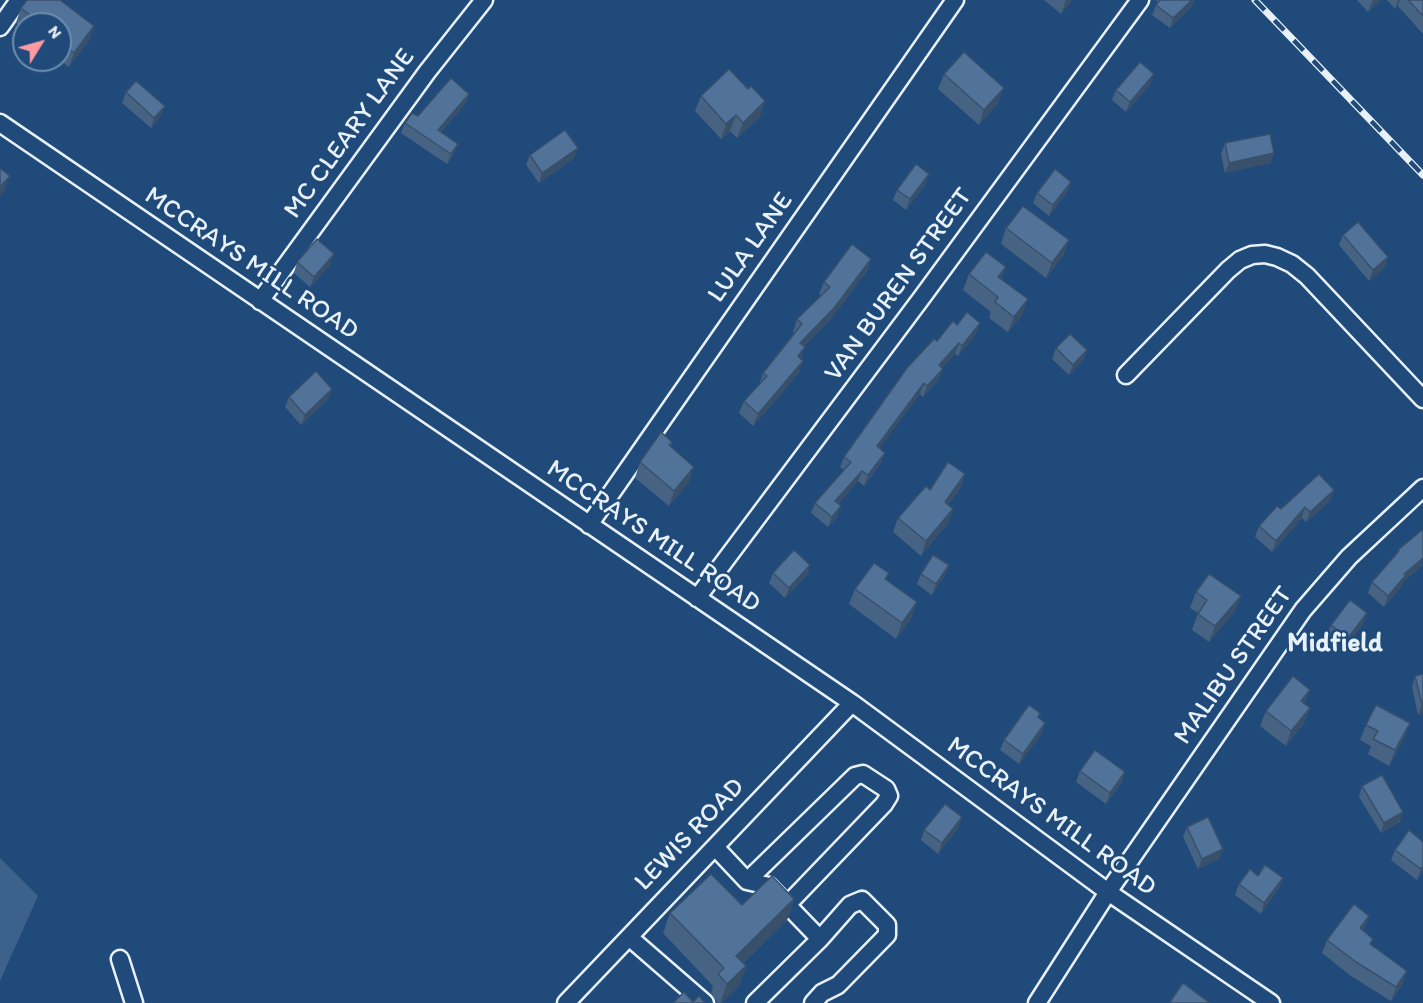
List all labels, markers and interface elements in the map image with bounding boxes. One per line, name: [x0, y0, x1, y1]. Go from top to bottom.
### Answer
north arrow: [12, 12, 72, 72]
text: N: [44, 22, 66, 42]
street label: MC CLEARY LANE: [278, 43, 422, 225]
street label: MCCRAYS MILL ROAD: [138, 181, 364, 347]
street label: VAN BUREN STREET: [818, 182, 980, 388]
street label: LULA LANE: [702, 187, 800, 309]
street label: MCCRAYS MILL ROAD: [540, 454, 766, 620]
street label: MALIBU STREET: [1168, 581, 1300, 751]
district label: Midfield: [1287, 628, 1383, 660]
street label: MCCRAYS MILL ROAD: [940, 731, 1162, 903]
street label: LEWIS ROAD: [629, 772, 751, 898]

